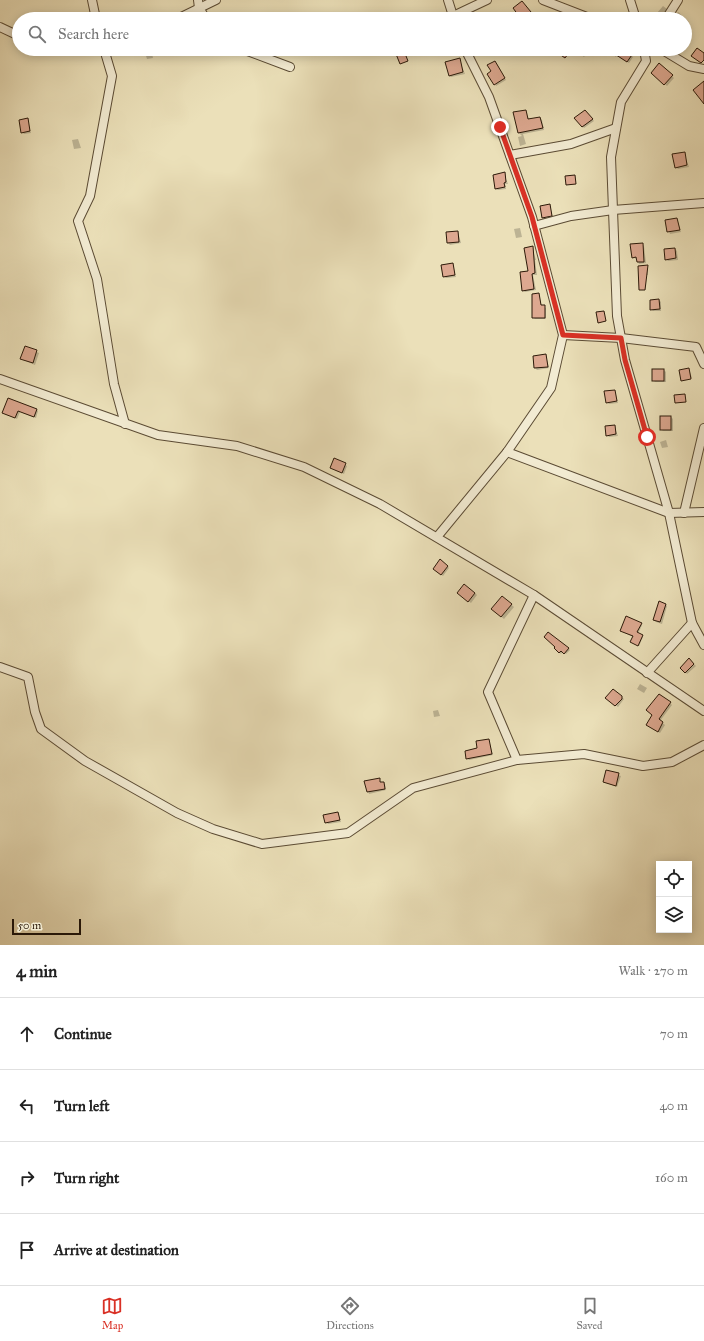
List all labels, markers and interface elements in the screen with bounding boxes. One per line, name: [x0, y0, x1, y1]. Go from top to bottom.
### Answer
search box: [12, 12, 692, 56]
icon: search: [26, 23, 48, 45]
text: Search here: [58, 25, 129, 43]
route end: [491, 118, 509, 136]
route start: [638, 428, 656, 446]
map controls: [656, 861, 692, 933]
button: locate: [656, 861, 692, 897]
button: layers: [656, 897, 692, 933]
scale bar: [12, 917, 81, 936]
text: 50 m: [18, 919, 41, 932]
text: 4 min: [16, 961, 57, 982]
text: Walk · 270 m: [619, 963, 688, 979]
icon: ahead: [16, 1023, 38, 1045]
text: Continue: [54, 1025, 112, 1043]
text: 70 m: [660, 1026, 688, 1042]
icon: left: [16, 1095, 38, 1117]
text: Turn left: [54, 1097, 110, 1115]
text: 40 m: [659, 1098, 688, 1114]
icon: right: [16, 1167, 38, 1189]
text: Turn right: [54, 1169, 119, 1187]
text: 160 m: [655, 1170, 688, 1186]
icon: arrive: [16, 1239, 38, 1261]
text: Arrive at destination: [54, 1241, 179, 1259]
tab: Map: [101, 1295, 123, 1332]
tab: Directions: [326, 1295, 374, 1332]
tab: Saved: [576, 1295, 603, 1332]

